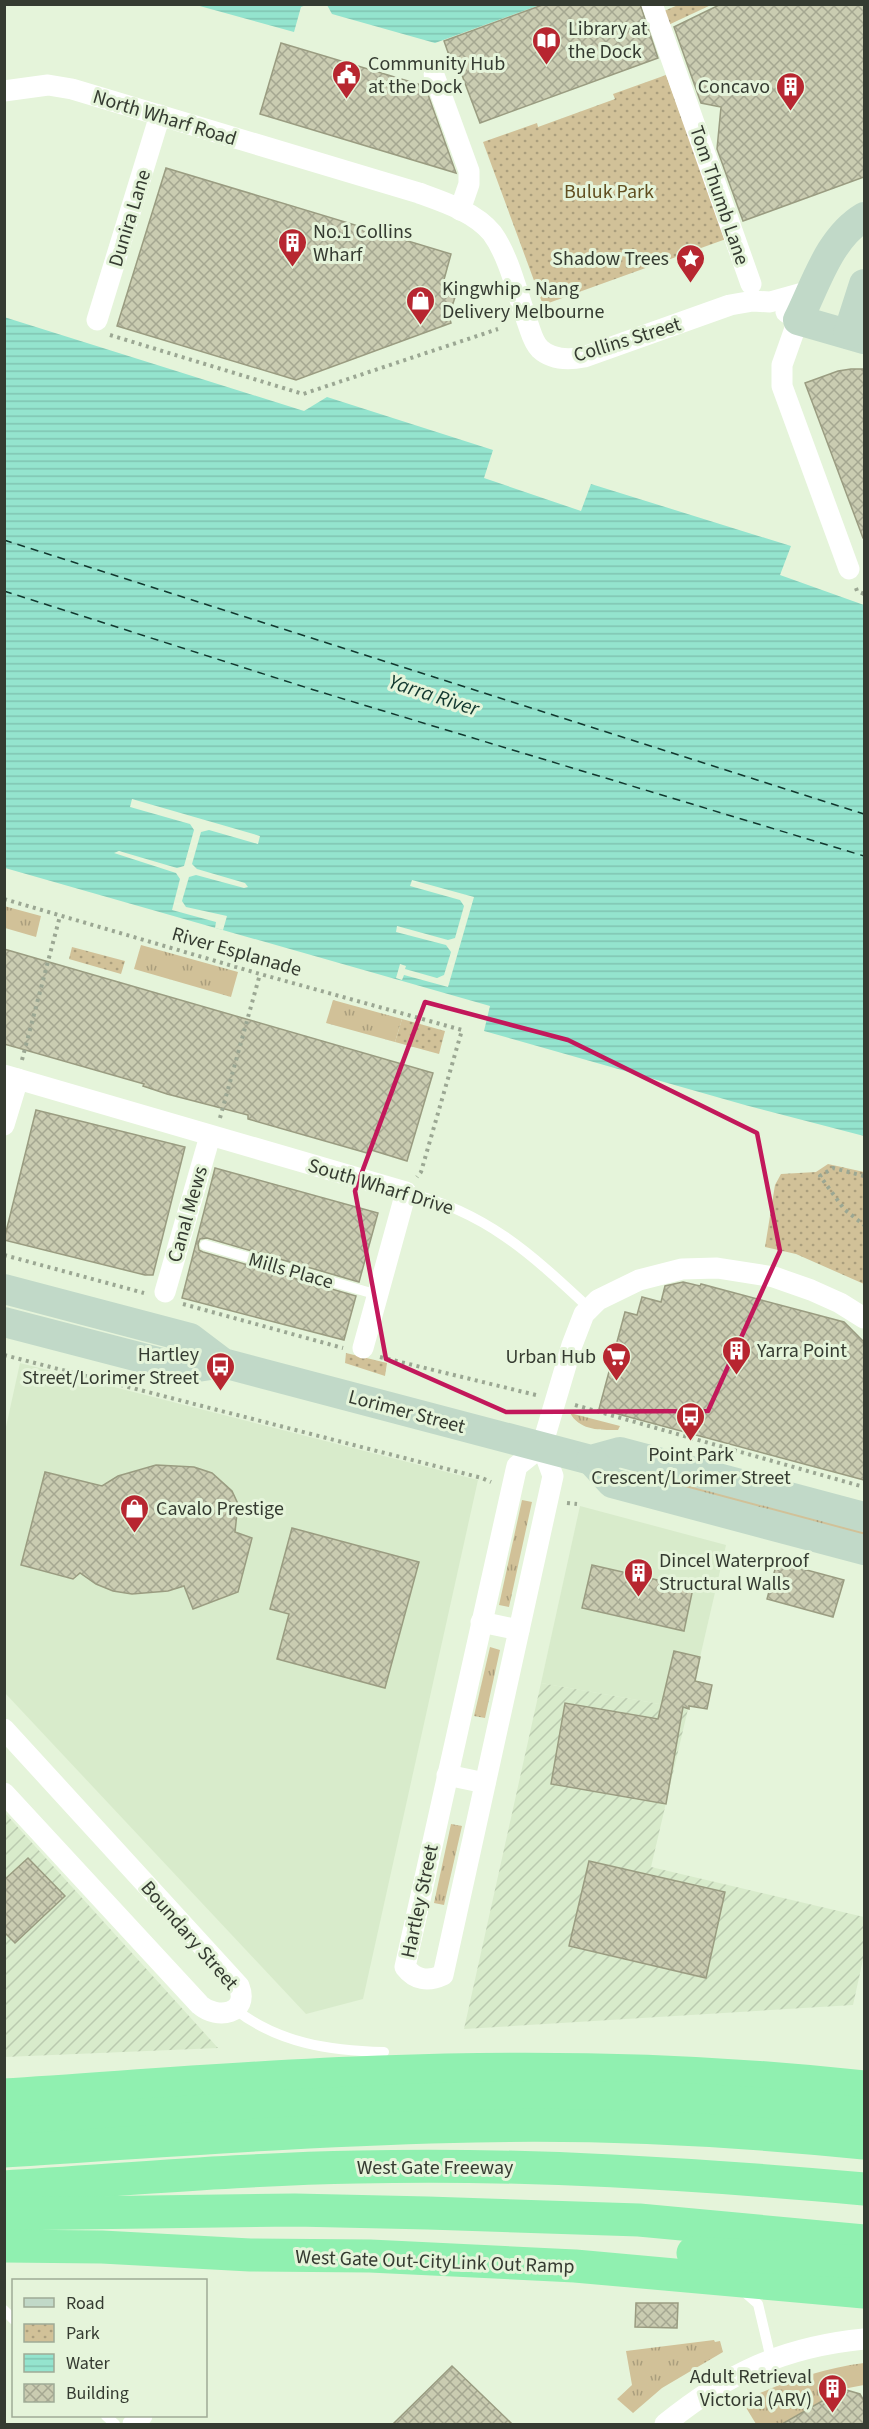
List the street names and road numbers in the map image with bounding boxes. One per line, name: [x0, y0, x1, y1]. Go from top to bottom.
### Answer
street label: North Wharf Road: [89, 83, 240, 153]
street label: Tom Thumb Lane: [682, 122, 756, 269]
street label: Dunira Lane: [102, 166, 158, 270]
street label: Collins Street: [570, 310, 685, 370]
street label: River Esplanade: [169, 920, 305, 984]
street label: South Wharf Drive: [304, 1152, 457, 1222]
street label: Canal Mews: [161, 1163, 215, 1266]
street label: Mills Place: [245, 1245, 337, 1296]
street label: Lorimer Street: [345, 1383, 468, 1441]
street label: Hartley Street: [394, 1842, 446, 1961]
street label: Boundary Street: [134, 1875, 245, 1997]
street label: West Gate Freeway: [357, 2154, 514, 2182]
street label: West Gate Out-CityLink Out Ramp: [295, 2243, 575, 2281]

